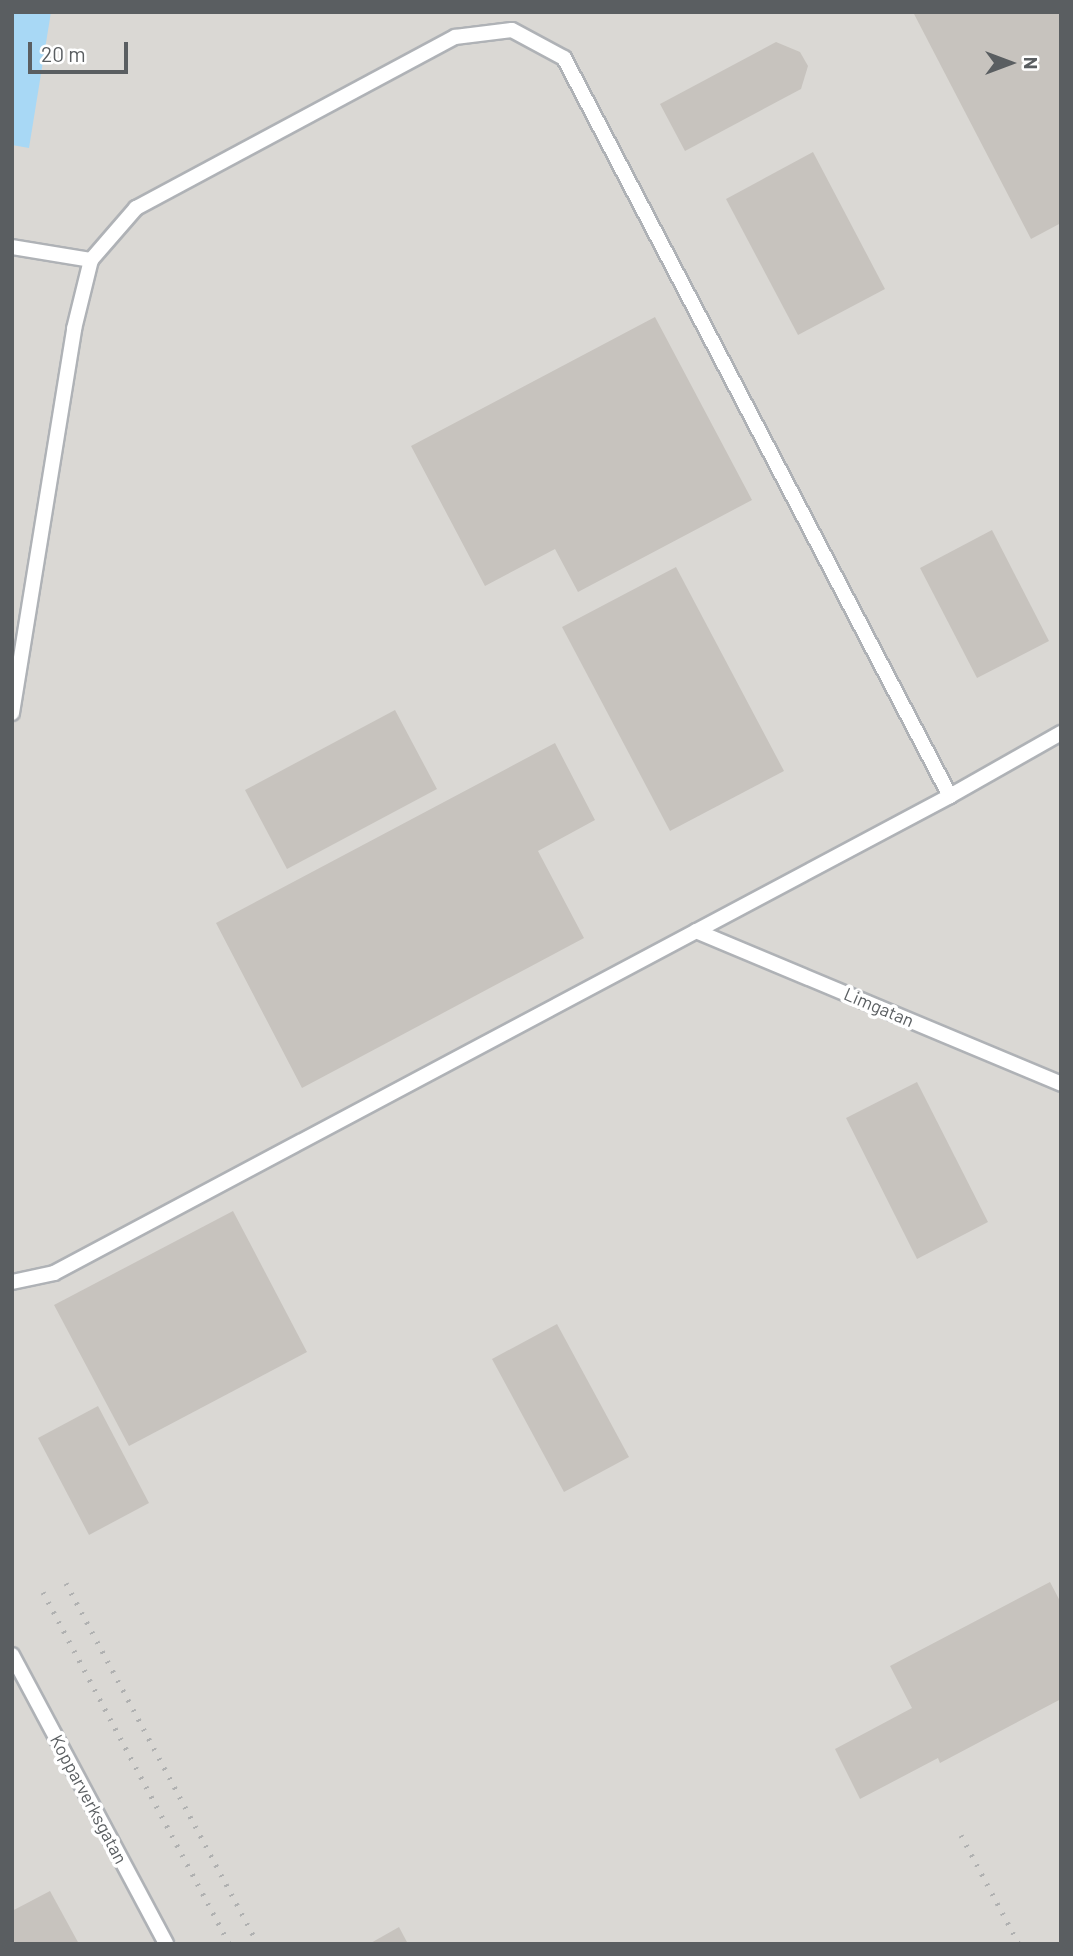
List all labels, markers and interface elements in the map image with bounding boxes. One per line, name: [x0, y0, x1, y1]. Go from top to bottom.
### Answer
scale bar: [32, 28, 131, 72]
north arrow: [975, 28, 1045, 98]
text: 20 m: [41, 41, 86, 66]
text: N: [1020, 57, 1043, 69]
street label: Limgatan: [841, 983, 917, 1031]
street label: Kopparverksgatan: [46, 1731, 132, 1867]

